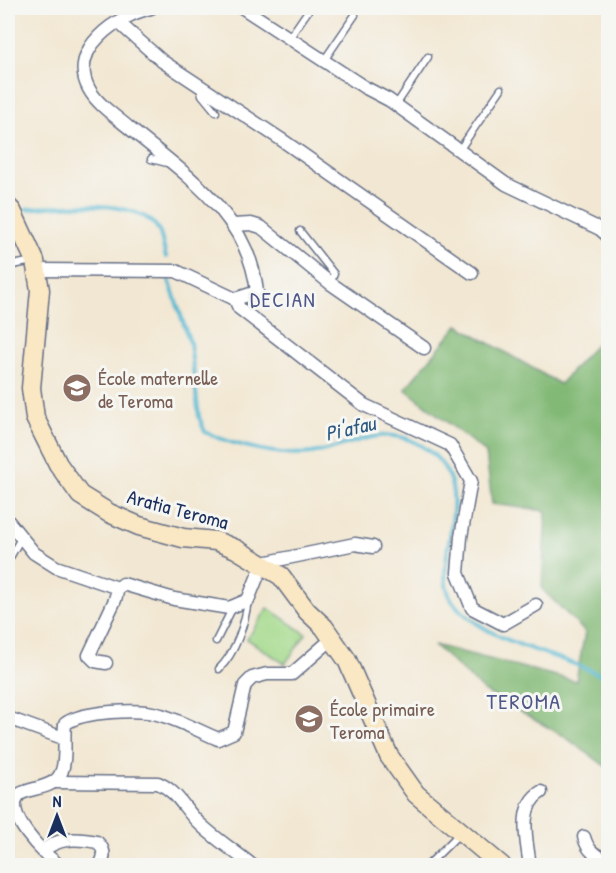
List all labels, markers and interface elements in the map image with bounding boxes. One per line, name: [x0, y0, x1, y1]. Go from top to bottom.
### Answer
district label: DECIAN: [250, 285, 316, 314]
place label: École maternelle de Teroma: [98, 364, 218, 414]
school or university icon: École maternelle de Teroma: [61, 372, 93, 404]
water label: Pi'afau: [322, 408, 379, 448]
street label: Aratia Teroma: [124, 483, 232, 535]
district label: TEROMA: [486, 686, 562, 716]
place label: École primaire Teroma: [330, 695, 435, 745]
school or university icon: École primaire Teroma: [293, 703, 325, 735]
north arrow: [27, 786, 87, 846]
text: N: [53, 790, 62, 812]

